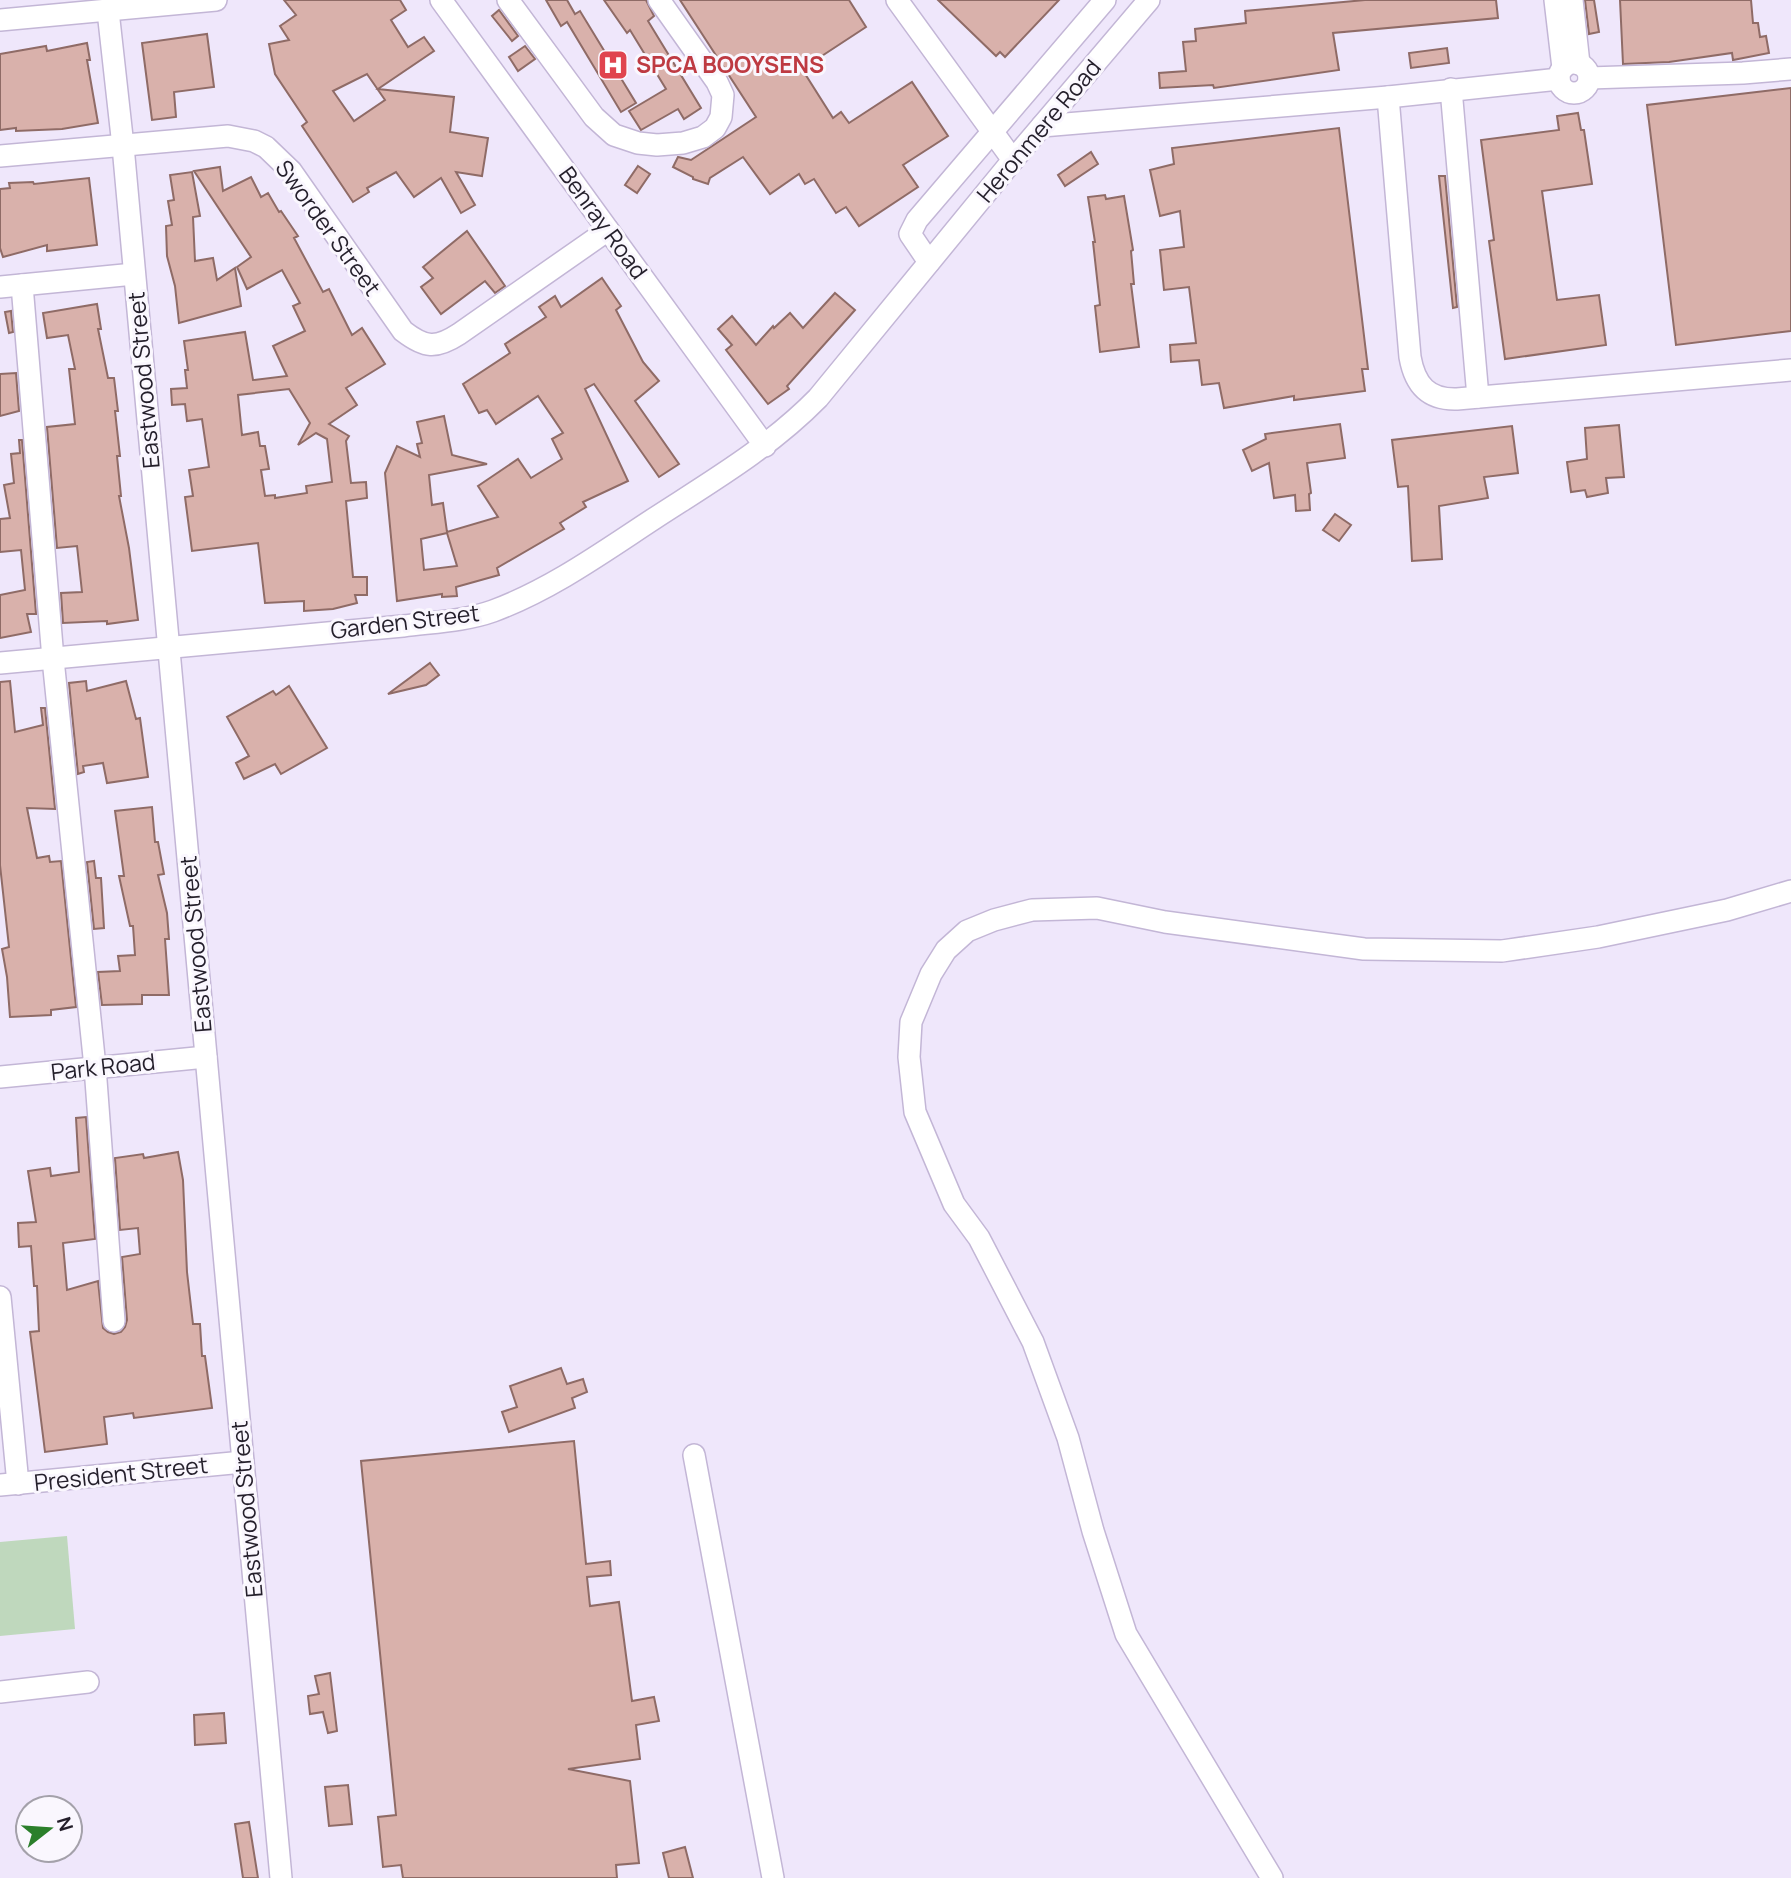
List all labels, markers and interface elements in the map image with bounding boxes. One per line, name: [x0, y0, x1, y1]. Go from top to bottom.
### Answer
hospital icon: SPCA BOOYSENS: [596, 48, 630, 82]
place label: SPCA BOOYSENS: [636, 48, 824, 80]
street label: Heronmere Road: [969, 52, 1108, 209]
street label: Sworder Street: [269, 153, 389, 302]
street label: Benray Road: [552, 160, 656, 285]
street label: Eastwood Street: [119, 290, 167, 470]
street label: Garden Street: [329, 596, 481, 646]
street label: Eastwood Street: [171, 854, 219, 1034]
street label: Park Road: [49, 1045, 157, 1087]
street label: Eastwood Street: [222, 1419, 270, 1599]
street label: President Street: [32, 1448, 209, 1498]
north arrow: [14, 1794, 84, 1864]
text: N: [51, 1814, 80, 1834]

